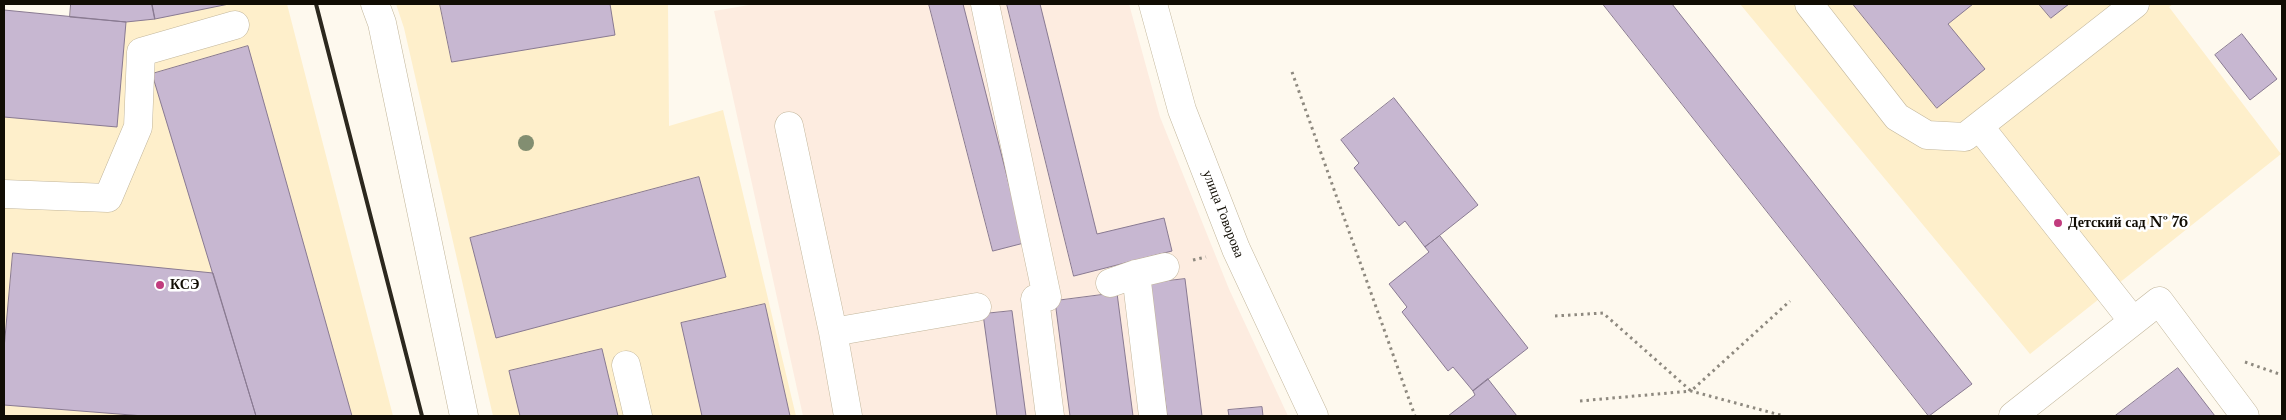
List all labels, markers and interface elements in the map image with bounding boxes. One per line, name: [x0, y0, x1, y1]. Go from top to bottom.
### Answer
street label: улица Говорова: [1199, 168, 1247, 260]
place label: Детский сад № 76: [2068, 215, 2188, 231]
marker: Детский сад № 76: [2052, 217, 2064, 229]
place label: КСЭ: [170, 277, 199, 293]
marker: КСЭ: [154, 279, 166, 291]

